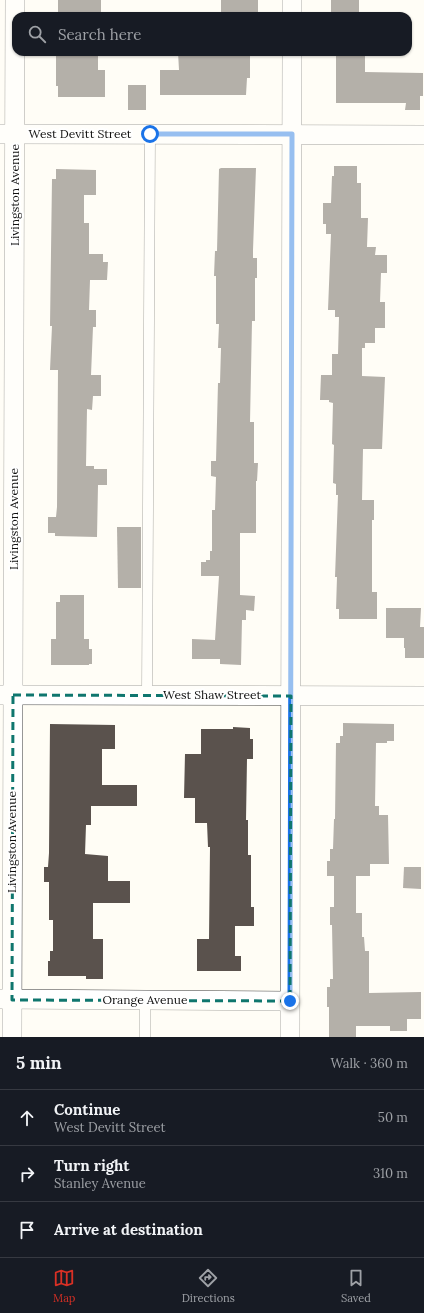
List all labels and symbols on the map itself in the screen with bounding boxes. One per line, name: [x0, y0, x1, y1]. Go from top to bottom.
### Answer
route start: [141, 125, 159, 143]
street label: West Devitt Street: [29, 126, 132, 141]
street label: Livingston Avenue: [7, 143, 22, 246]
street label: Livingston Avenue: [6, 467, 21, 570]
street label: West Shaw Street: [163, 687, 261, 702]
street label: Livingston Avenue: [4, 790, 19, 893]
street label: Orange Avenue: [102, 992, 188, 1007]
route end: [281, 992, 299, 1010]

